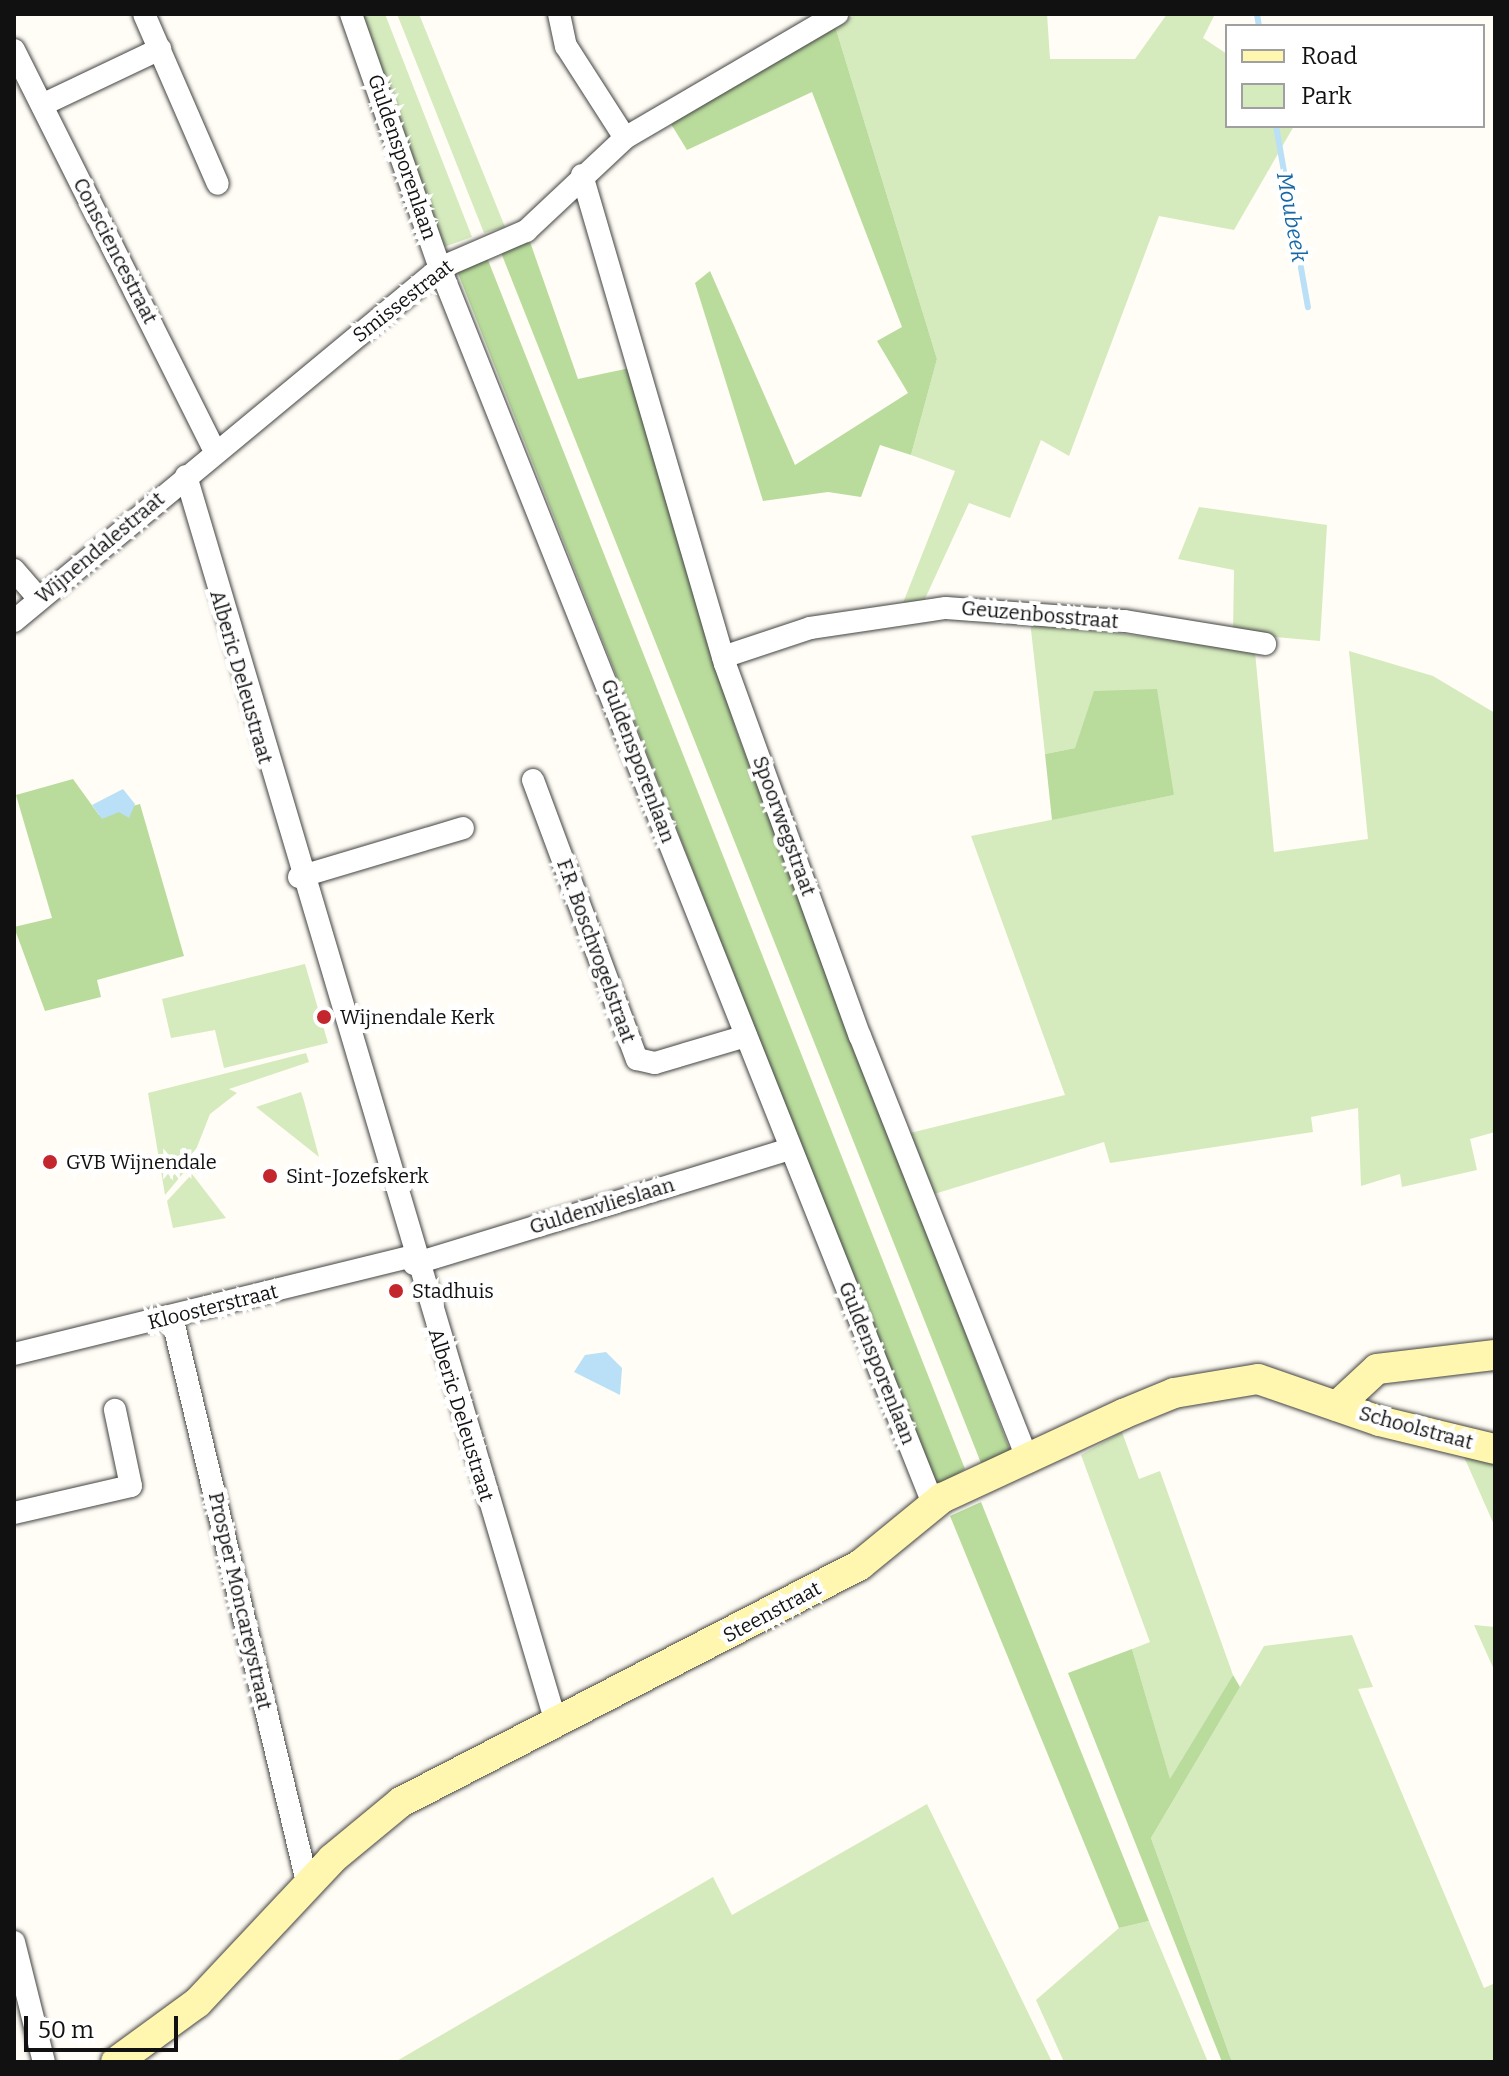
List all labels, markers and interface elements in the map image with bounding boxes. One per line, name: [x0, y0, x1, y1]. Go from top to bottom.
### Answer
legend: [1225, 24, 1485, 128]
text: Road: [1301, 42, 1357, 70]
street label: Guldensporenlaan: [362, 71, 442, 243]
text: Park: [1301, 82, 1352, 110]
water label: Moubeek: [1271, 170, 1313, 264]
street label: Consciencestraat: [68, 174, 162, 328]
street label: Smissestraat: [348, 254, 458, 348]
street label: Wijnendalestraat: [31, 487, 169, 609]
street label: Alberic Deleustraat: [205, 587, 277, 767]
street label: Geuzenbosstraat: [960, 596, 1120, 634]
street label: Guldensporenlaan: [596, 676, 680, 846]
street label: Spoorwegstraat: [748, 753, 820, 899]
street label: F.R. Boschvogelstraat: [552, 856, 640, 1046]
place label: Wijnendale Kerk: [340, 1005, 495, 1029]
marker: Wijnendale Kerk: [315, 1008, 333, 1026]
place label: GVB Wijnendale: [66, 1150, 217, 1174]
marker: GVB Wijnendale: [41, 1153, 59, 1171]
place label: Sint-Jozefskerk: [286, 1164, 429, 1188]
marker: Sint-Jozefskerk: [261, 1167, 279, 1185]
street label: Guldenvlieslaan: [527, 1173, 677, 1239]
street label: Guldensporenlaan: [833, 1278, 921, 1448]
street label: Kloosterstraat: [146, 1279, 280, 1335]
place label: Stadhuis: [412, 1279, 494, 1303]
marker: Stadhuis: [387, 1282, 405, 1300]
street label: Alberic Deleustraat: [423, 1326, 499, 1504]
street label: Schoolstraat: [1356, 1401, 1476, 1455]
street label: Prosper Moncareystraat: [203, 1490, 277, 1712]
street label: Steenstraat: [719, 1576, 825, 1648]
scale bar: [28, 2000, 182, 2050]
text: 50 m: [38, 2016, 94, 2044]

